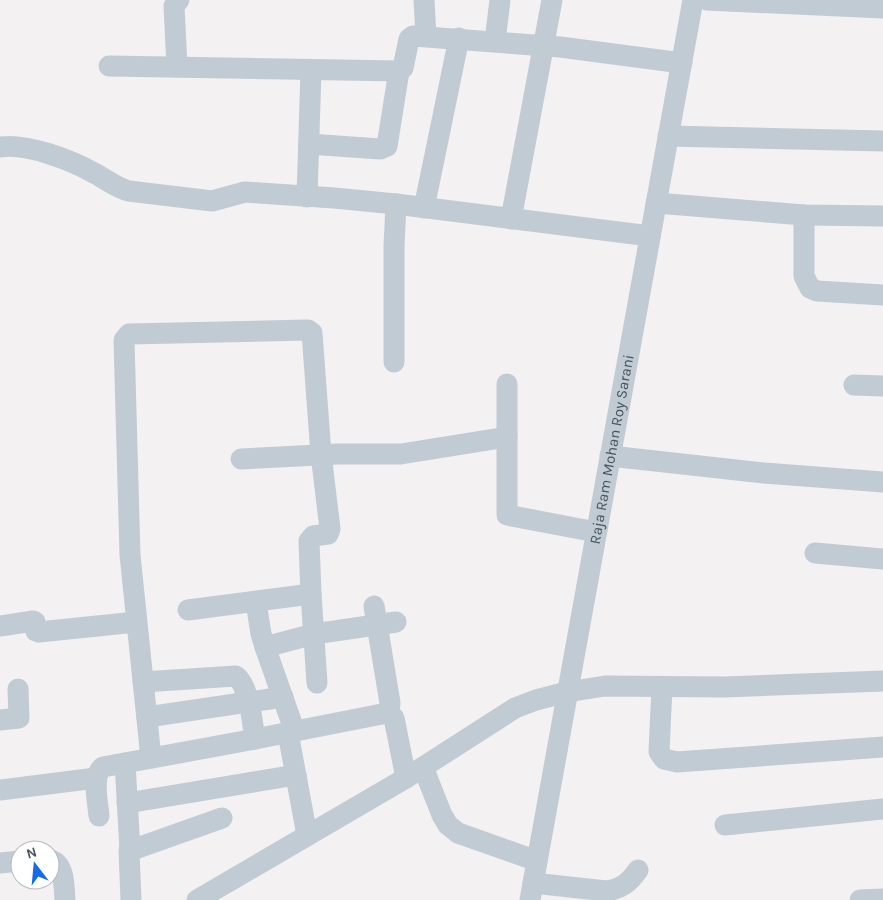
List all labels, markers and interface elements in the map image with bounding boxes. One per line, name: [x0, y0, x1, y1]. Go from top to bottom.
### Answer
street label: Raja Ram Mohan Roy Sarani: [586, 353, 638, 546]
north arrow: [10, 840, 60, 890]
text: N: [24, 843, 39, 863]

